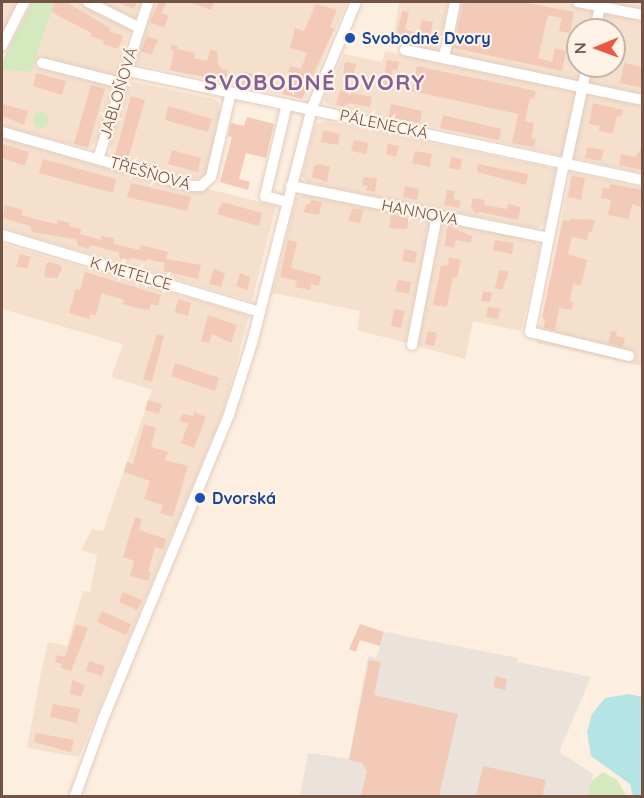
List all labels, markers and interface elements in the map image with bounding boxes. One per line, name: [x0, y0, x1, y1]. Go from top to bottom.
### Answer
north arrow: [566, 18, 626, 78]
place label: Svobodné Dvory: [362, 28, 491, 48]
marker: Svobodné Dvory: [343, 31, 357, 45]
text: N: [570, 42, 590, 54]
street label: JABLOŇOVÁ: [95, 45, 141, 141]
district label: SVOBODNÉ DVORY: [204, 70, 426, 96]
street label: PÁLENECKÁ: [338, 105, 430, 143]
street label: TŘEŠŇOVÁ: [107, 152, 193, 194]
street label: HANNOVA: [380, 195, 460, 229]
street label: K METELCE: [88, 252, 174, 294]
place label: Dvorská: [212, 488, 276, 508]
marker: Dvorská: [193, 491, 207, 505]

